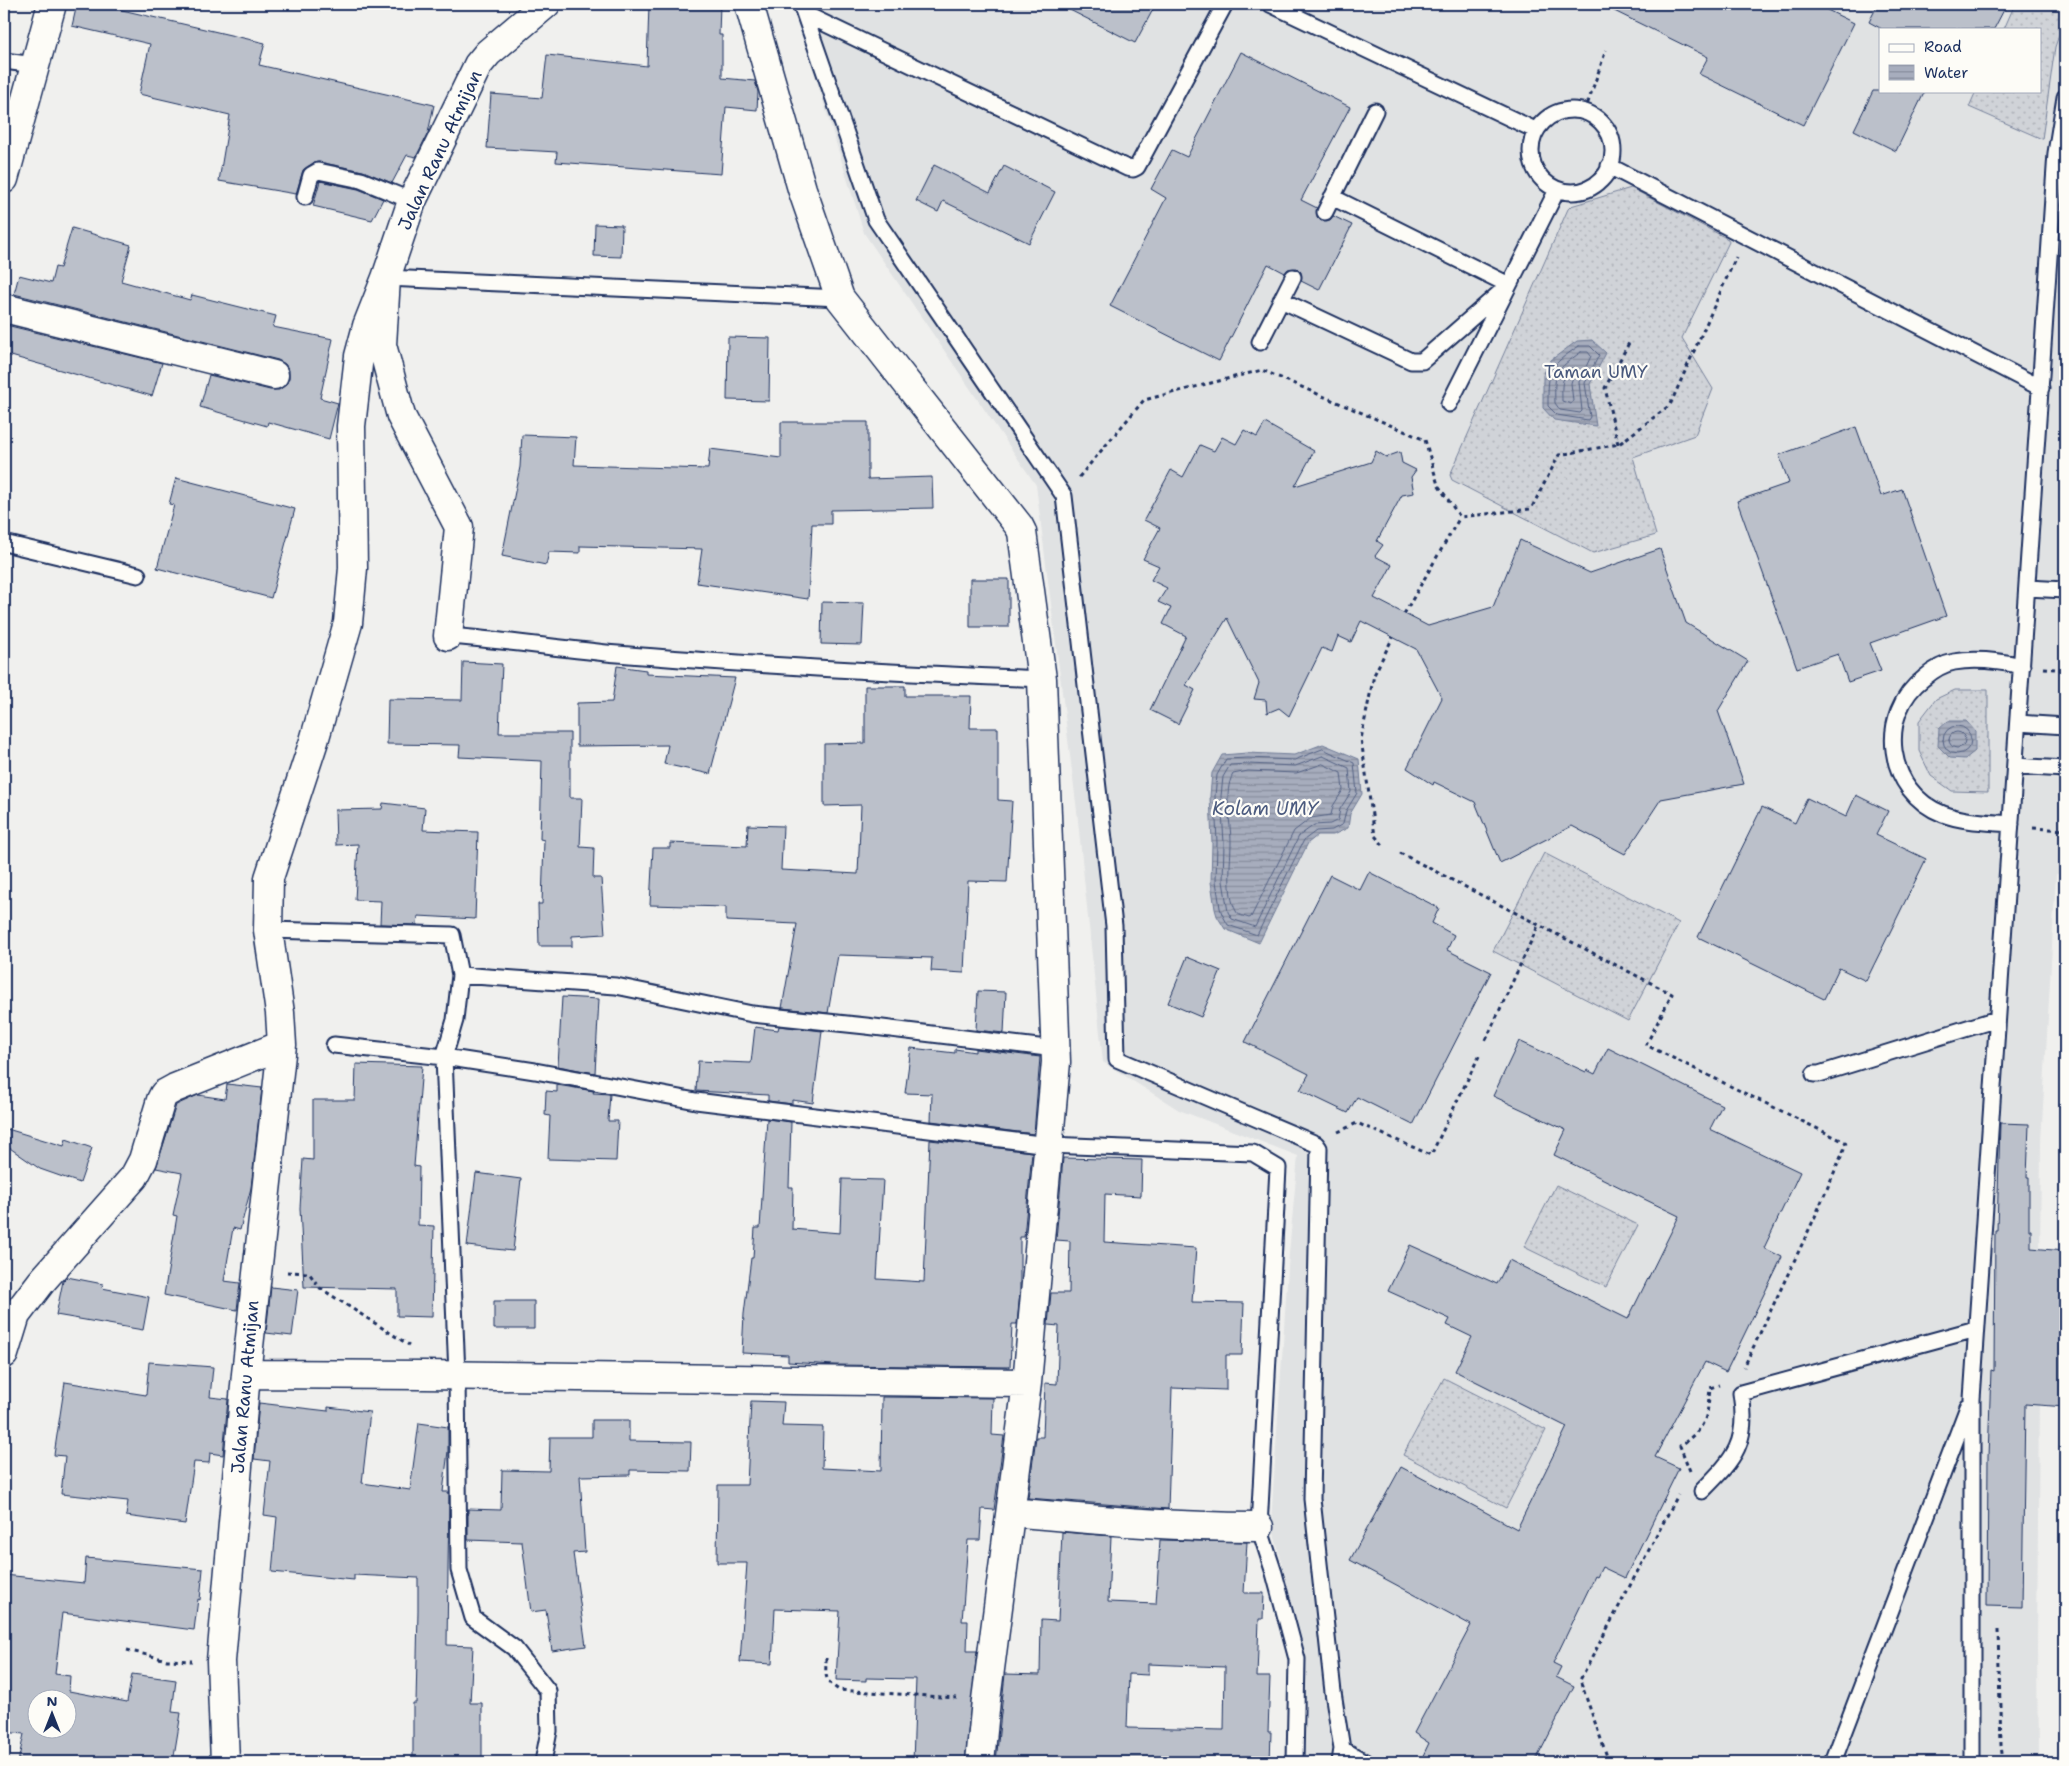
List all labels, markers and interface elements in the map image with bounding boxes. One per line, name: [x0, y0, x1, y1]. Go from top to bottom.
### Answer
legend: [1879, 28, 2042, 92]
text: Road: [1924, 37, 1962, 57]
text: Water: [1924, 63, 1968, 83]
street label: Jalan Ranu Atmijan: [392, 66, 488, 234]
park label: Taman UMY: [1544, 360, 1648, 384]
water label: Kolam UMY: [1212, 796, 1319, 821]
street label: Jalan Ranu Atmijan: [225, 1299, 265, 1475]
north arrow: [28, 1688, 78, 1738]
text: N: [46, 1692, 58, 1710]

